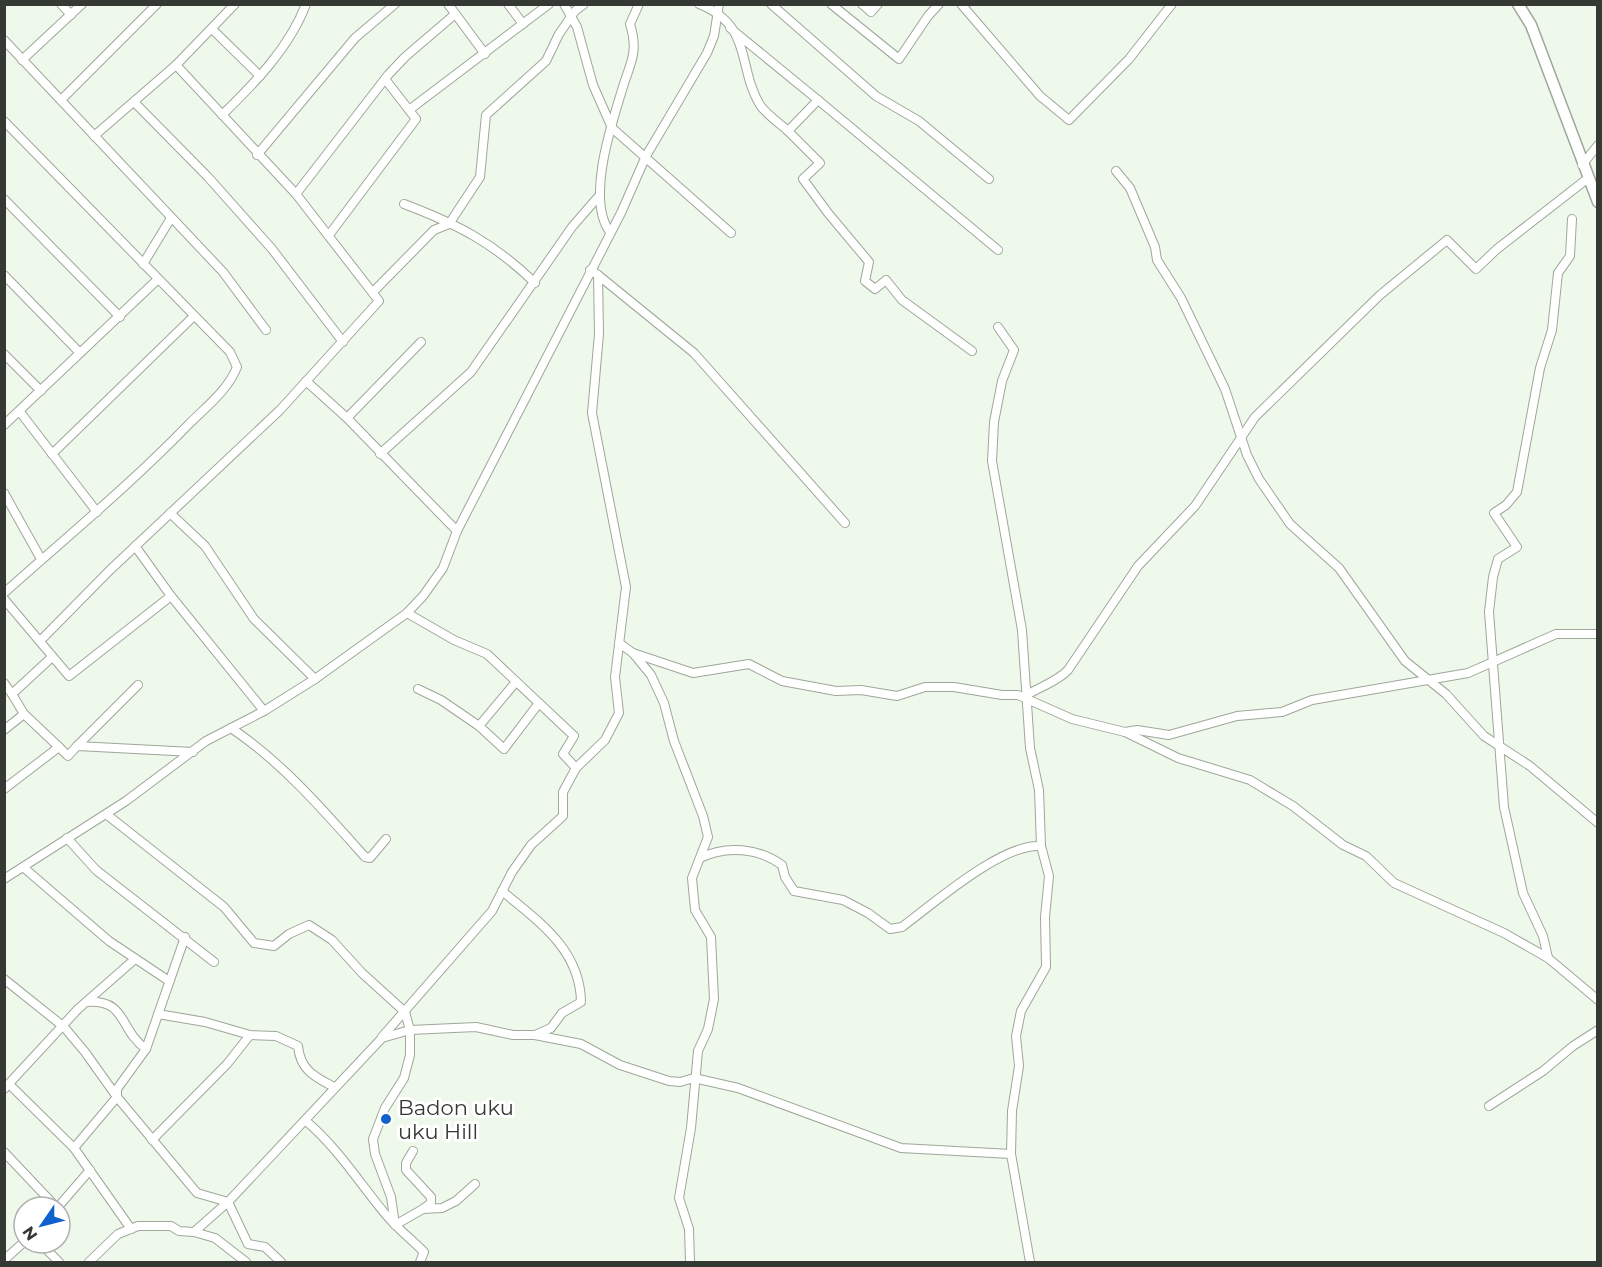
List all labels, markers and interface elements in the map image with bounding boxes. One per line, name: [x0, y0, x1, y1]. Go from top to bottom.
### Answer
place label: Badon uku uku Hill: [398, 1095, 514, 1144]
marker: Badon uku uku Hill: [379, 1112, 393, 1126]
north arrow: [12, 1195, 72, 1255]
text: N: [19, 1223, 42, 1244]

